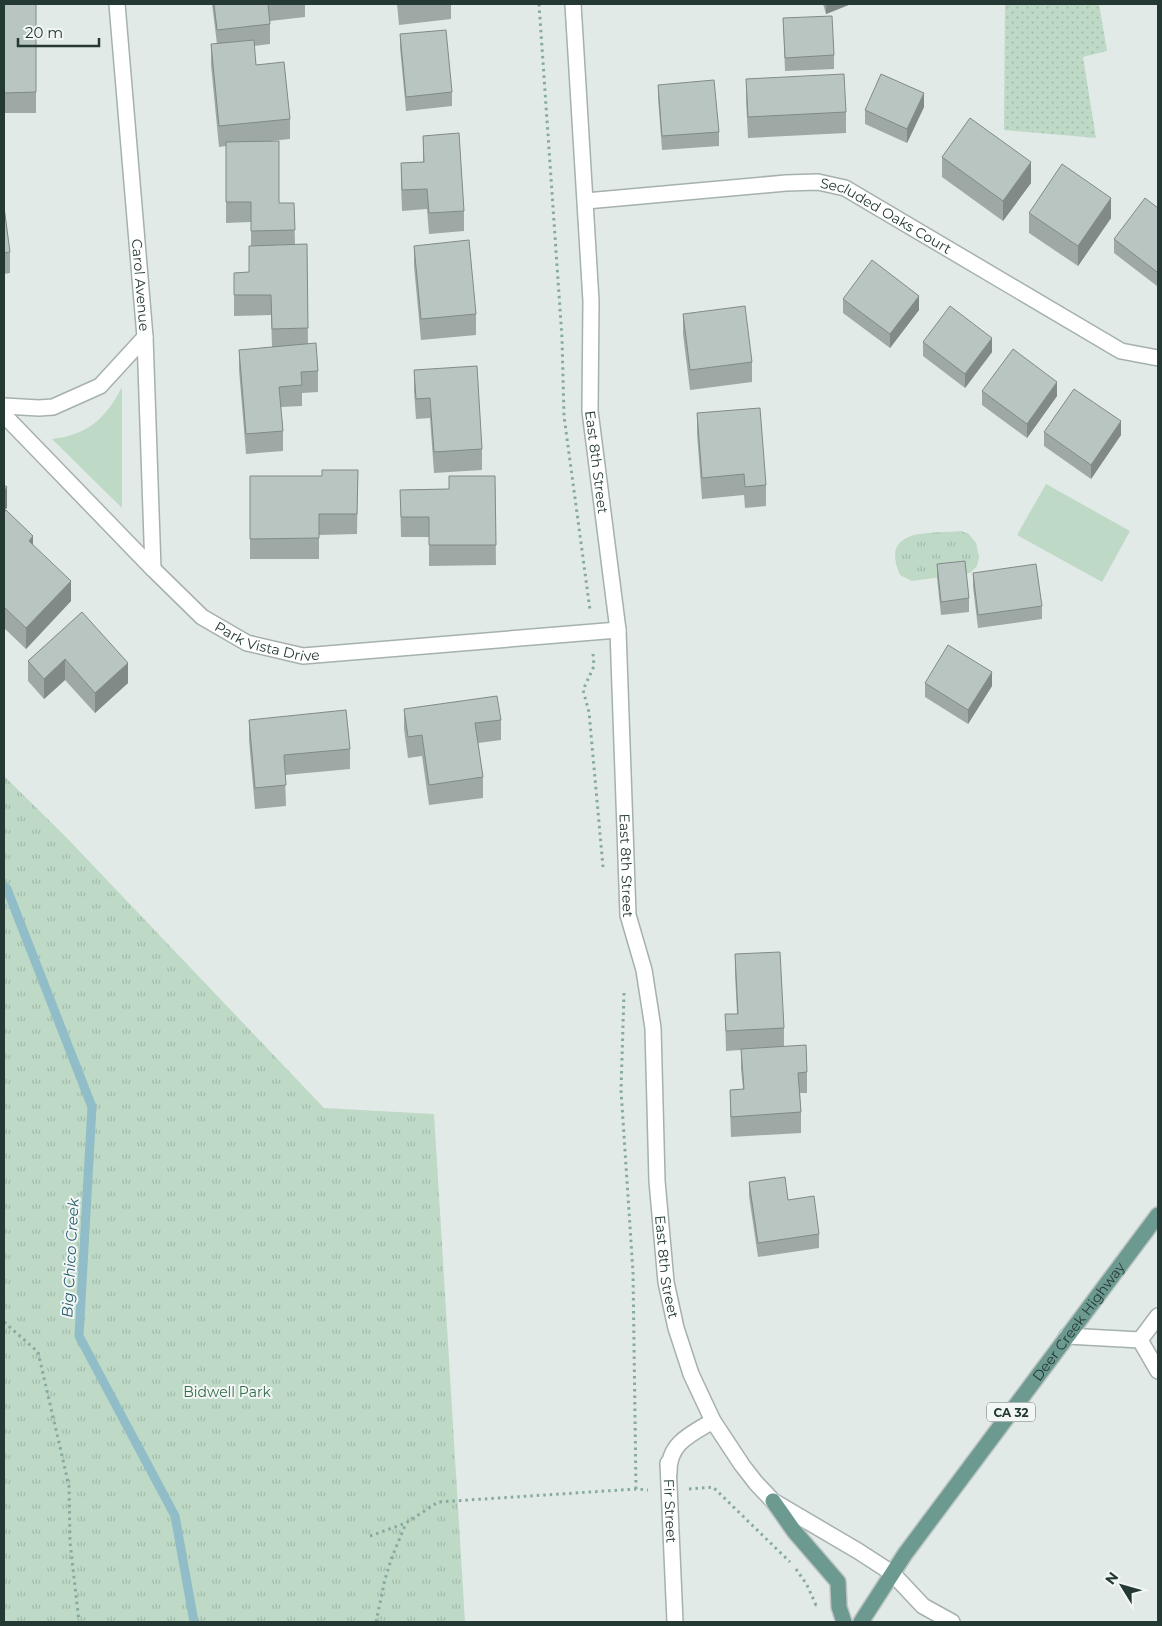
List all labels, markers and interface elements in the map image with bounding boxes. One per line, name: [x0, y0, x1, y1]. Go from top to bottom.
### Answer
scale bar: [18, 15, 99, 47]
text: 20 m: [25, 23, 63, 42]
street label: Secluded Oaks Court: [819, 174, 955, 258]
street label: Carol Avenue: [128, 238, 153, 332]
street label: East 8th Street: [581, 409, 612, 515]
street label: Park Vista Drive: [211, 617, 320, 665]
street label: East 8th Street: [615, 813, 637, 918]
water label: Big Chico Creek: [57, 1197, 83, 1318]
street label: East 8th Street: [651, 1215, 683, 1320]
street label: Deer Creek Highway: [1028, 1258, 1129, 1385]
park label: Bidwell Park: [183, 1383, 271, 1401]
road number: CA 32: [987, 1402, 1035, 1421]
street label: Fir Street: [660, 1478, 681, 1544]
north arrow: [1097, 1561, 1147, 1611]
text: N: [1101, 1568, 1122, 1588]

